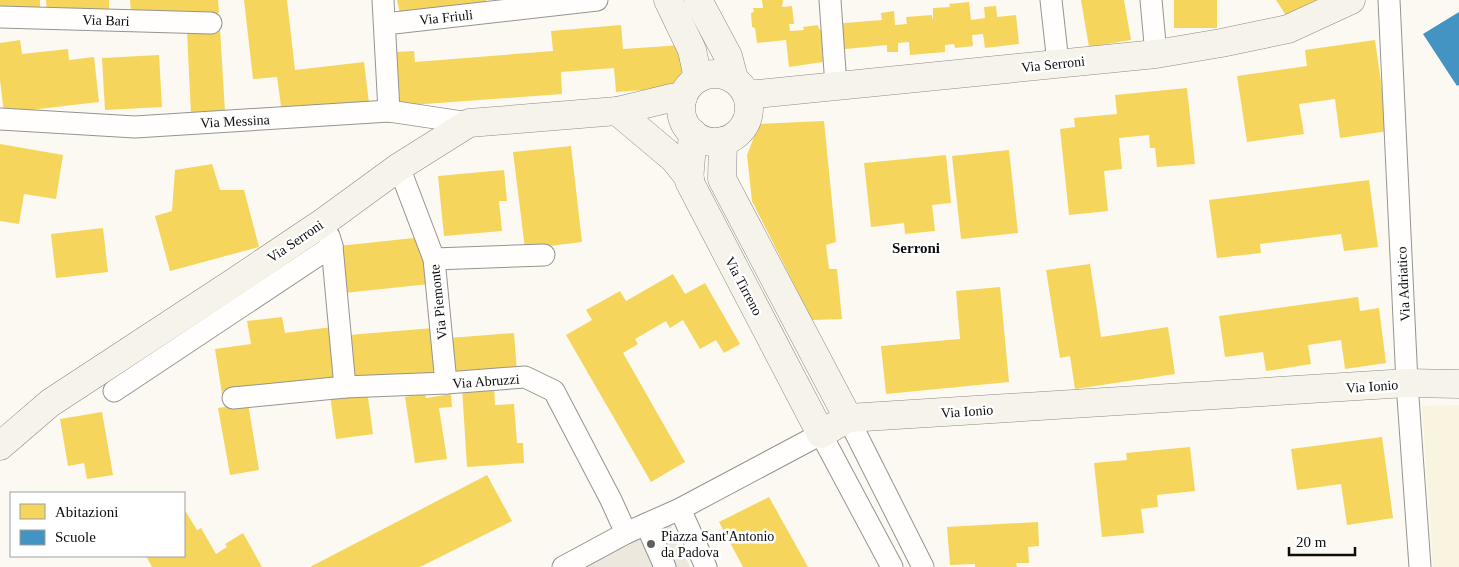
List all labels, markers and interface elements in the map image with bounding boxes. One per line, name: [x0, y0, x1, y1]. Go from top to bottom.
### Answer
street label: Via Friuli: [418, 7, 474, 28]
street label: Via Bari: [82, 12, 130, 29]
street label: Via Serroni: [1020, 54, 1086, 75]
street label: Via Messina: [200, 112, 271, 131]
street label: Via Serroni: [265, 217, 326, 266]
district label: Serroni: [892, 240, 940, 256]
street label: Via Adriatico: [1394, 246, 1413, 322]
street label: Via Tirreno: [722, 254, 765, 318]
street label: Via Piemonte: [427, 263, 450, 340]
street label: Via Abruzzi: [452, 372, 520, 391]
street label: Via Ionio: [1345, 377, 1399, 396]
street label: Via Ionio: [940, 402, 994, 421]
legend: [10, 492, 185, 557]
text: Abitazioni: [55, 504, 118, 520]
scale bar: [1289, 524, 1355, 556]
text: Scuole: [55, 529, 96, 545]
place label: Piazza Sant'Antonio da Padova: [661, 529, 774, 560]
text: 20 m: [1296, 534, 1327, 550]
marker: Piazza Sant'Antonio da Padova: [645, 538, 657, 550]

